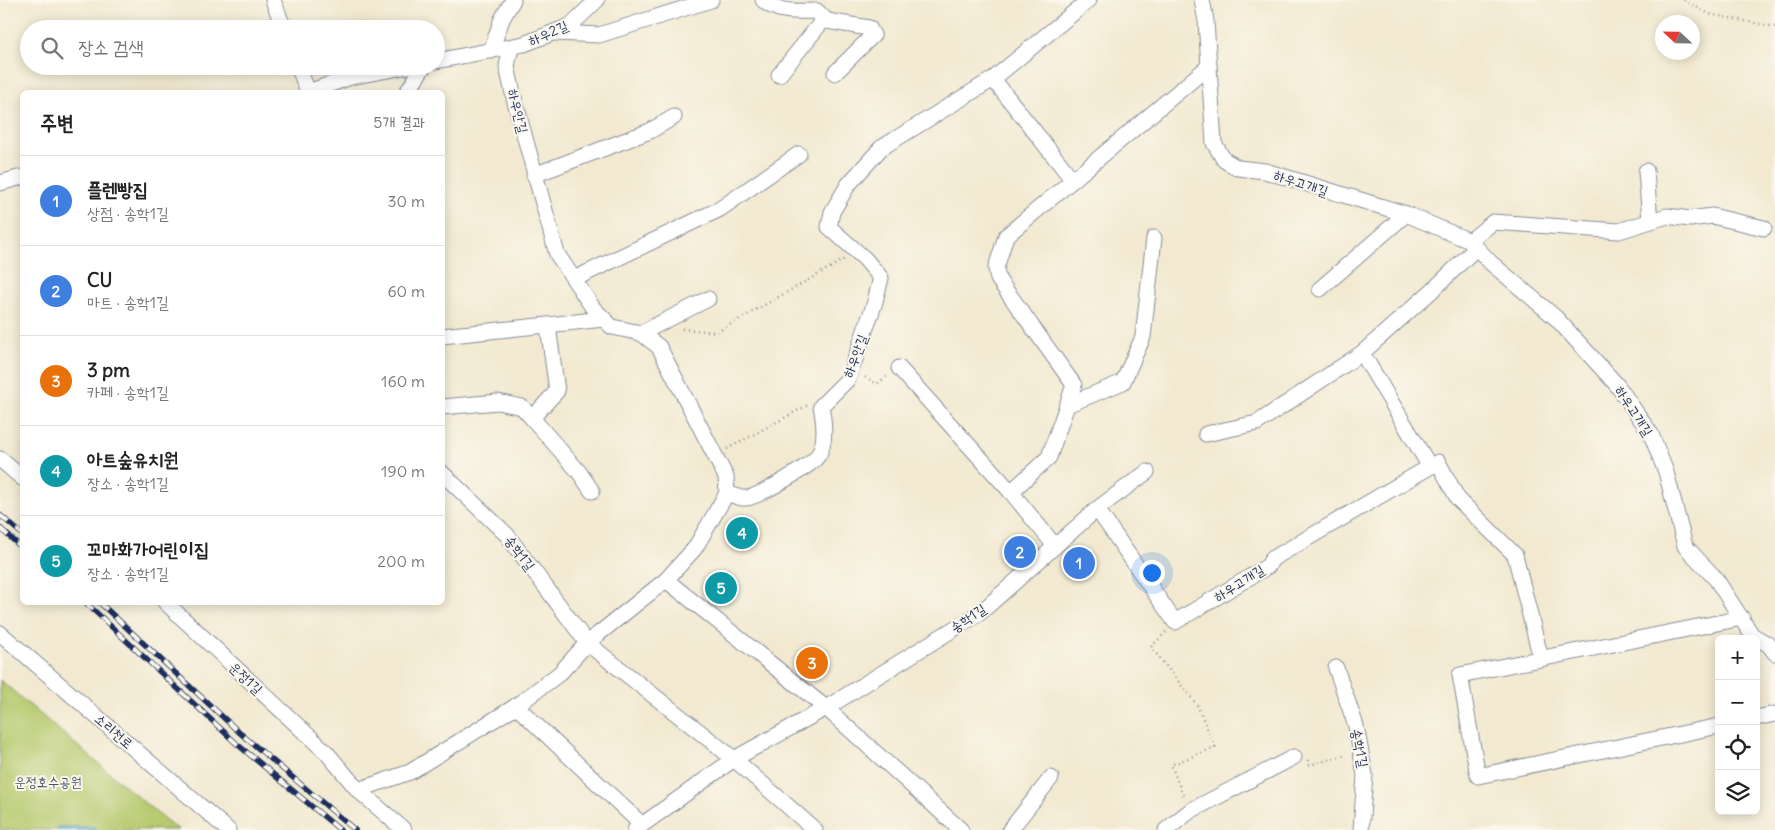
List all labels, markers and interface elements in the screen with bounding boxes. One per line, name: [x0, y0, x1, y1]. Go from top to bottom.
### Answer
north arrow: [1655, 15, 1700, 60]
street label: 하우2길: [525, 16, 571, 50]
search box: [20, 20, 445, 75]
icon: search: [38, 34, 66, 62]
text: 장소 검색: [78, 35, 144, 59]
street label: 하우안길: [504, 87, 532, 136]
text: 주변: [40, 109, 74, 136]
text: 5개 결과: [373, 112, 425, 132]
street label: 하우고개길: [1271, 166, 1331, 200]
text: 플렌빵집: [87, 177, 148, 201]
text: 1: [53, 191, 59, 211]
text: 30 m: [388, 191, 425, 211]
text: 상점 · 송학1길: [87, 203, 169, 223]
text: CU: [87, 268, 112, 292]
text: 2: [52, 281, 60, 301]
text: 60 m: [387, 281, 425, 301]
text: 마트 · 송학1길: [87, 292, 169, 312]
street label: 하우안길: [839, 331, 872, 380]
text: 3 pm: [87, 358, 130, 382]
text: 3: [51, 371, 61, 391]
text: 160 m: [381, 371, 425, 391]
text: 카페 · 송학1길: [87, 382, 169, 402]
street label: 하우고개길: [1611, 382, 1657, 440]
text: 아트숲유치원: [87, 447, 179, 471]
text: 4: [51, 461, 61, 481]
text: 190 m: [381, 461, 425, 481]
text: 장소 · 송학1길: [87, 473, 169, 493]
pin: 4: [726, 514, 758, 552]
street label: 송학1길: [501, 532, 539, 575]
pin: 2: [1004, 533, 1036, 571]
text: 꼬마화가어린이집: [87, 537, 209, 561]
pin: 1: [1063, 544, 1095, 582]
text: 5: [51, 551, 61, 571]
text: 200 m: [377, 551, 425, 571]
your location: [1139, 560, 1165, 586]
street label: 하우고개길: [1210, 560, 1268, 606]
text: 장소 · 송학1길: [87, 563, 169, 583]
pin: 5: [705, 569, 737, 607]
street label: 송학1길: [947, 599, 990, 636]
map controls: [1715, 635, 1760, 815]
button: +: [1715, 635, 1760, 680]
pin: 3: [796, 644, 828, 682]
street label: 운정1길: [225, 658, 267, 699]
button: −: [1715, 680, 1760, 725]
street label: 소리천로: [91, 709, 137, 753]
button: locate: [1715, 725, 1760, 770]
street label: 송학1길: [1347, 727, 1373, 770]
button: layers: [1715, 770, 1760, 815]
park label: 운정호수공원: [14, 773, 82, 791]

